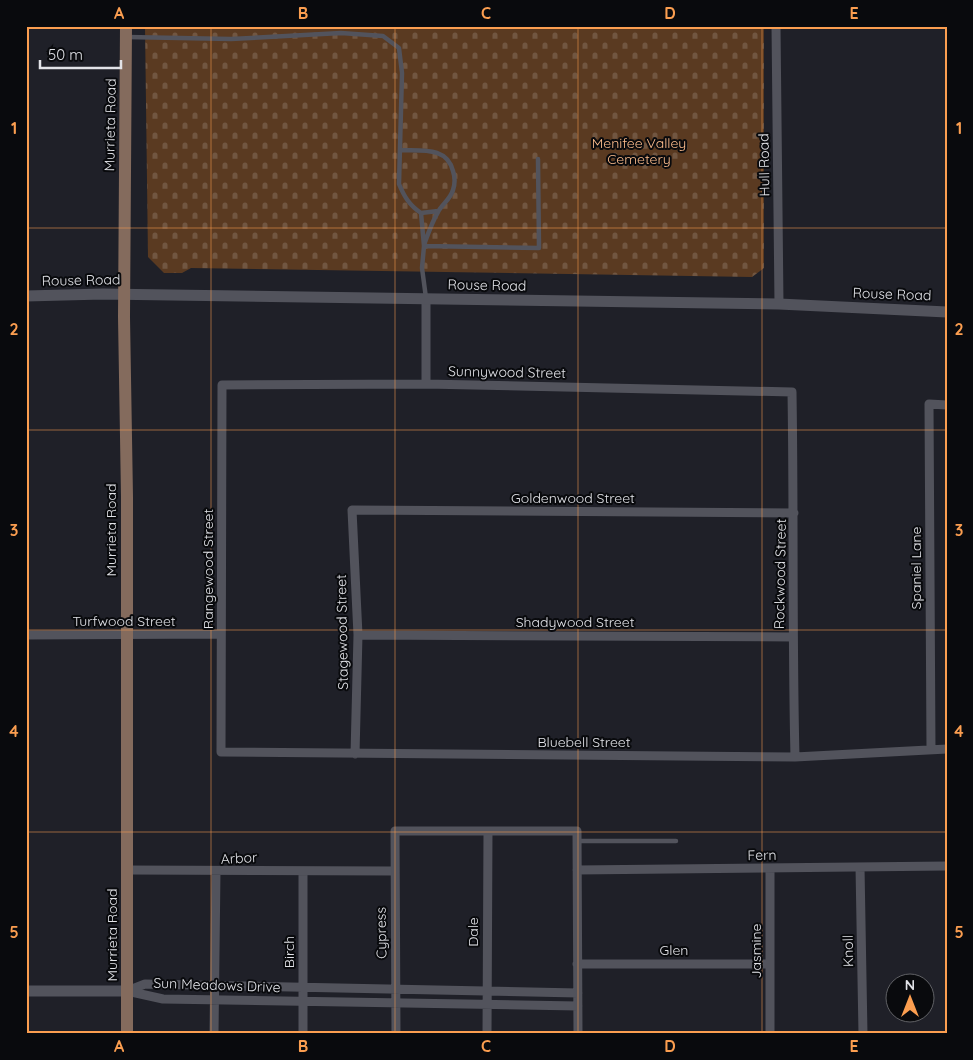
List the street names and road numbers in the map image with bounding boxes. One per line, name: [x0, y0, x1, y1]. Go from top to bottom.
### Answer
street label: Murrieta Road: [100, 78, 120, 172]
street label: Hull Road: [754, 133, 774, 197]
street label: Rouse Road: [41, 270, 121, 290]
street label: Rouse Road: [447, 275, 527, 295]
street label: Rouse Road: [852, 284, 932, 304]
street label: Sunnywood Street: [448, 362, 566, 382]
street label: Murrieta Road: [102, 483, 120, 577]
street label: Goldenwood Street: [511, 489, 635, 507]
street label: Rangewood Street: [199, 509, 217, 629]
street label: Rockwood Street: [770, 518, 790, 629]
street label: Spaniel Lane: [907, 527, 925, 609]
street label: Stagewood Street: [332, 574, 352, 690]
street label: Turfwood Street: [72, 612, 176, 630]
street label: Shadywood Street: [516, 613, 635, 631]
street label: Bluebell Street: [537, 733, 631, 751]
street label: Fern: [747, 846, 777, 864]
street label: Arbor: [220, 848, 258, 868]
street label: Murrieta Road: [103, 888, 121, 982]
street label: Cypress: [372, 907, 390, 959]
street label: Dale: [464, 917, 482, 947]
street label: Jasmine: [747, 924, 765, 978]
street label: Knoll: [839, 935, 857, 967]
street label: Birch: [280, 936, 298, 968]
street label: Glen: [660, 941, 688, 959]
street label: Sun Meadows Drive: [153, 974, 281, 996]

